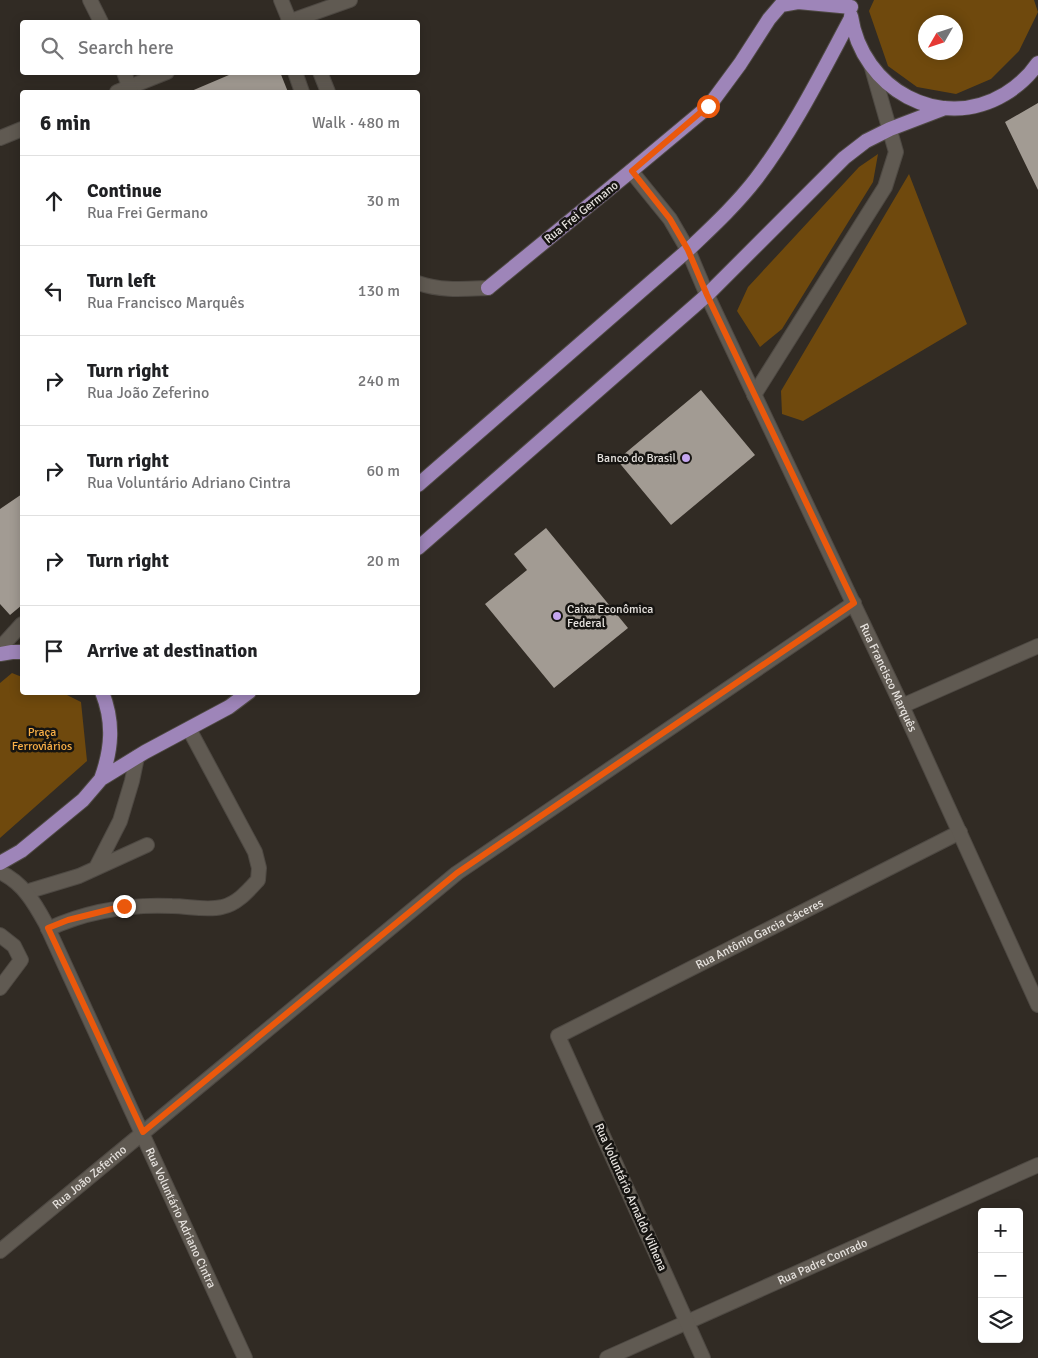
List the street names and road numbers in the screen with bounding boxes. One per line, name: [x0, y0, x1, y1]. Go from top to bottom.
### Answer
street label: Rua Frei Germano: [541, 178, 621, 247]
street label: Rua Francisco Marquês: [856, 621, 920, 735]
street label: Rua Antônio Garcia Cáceres: [693, 896, 826, 973]
street label: Rua Voluntário Arnaldo Vilhena: [591, 1121, 670, 1273]
street label: Rua João Zeferino: [50, 1142, 130, 1213]
street label: Rua Voluntário Adriano Cintra: [142, 1145, 219, 1291]
street label: Rua Padre Conrado: [775, 1235, 870, 1289]

